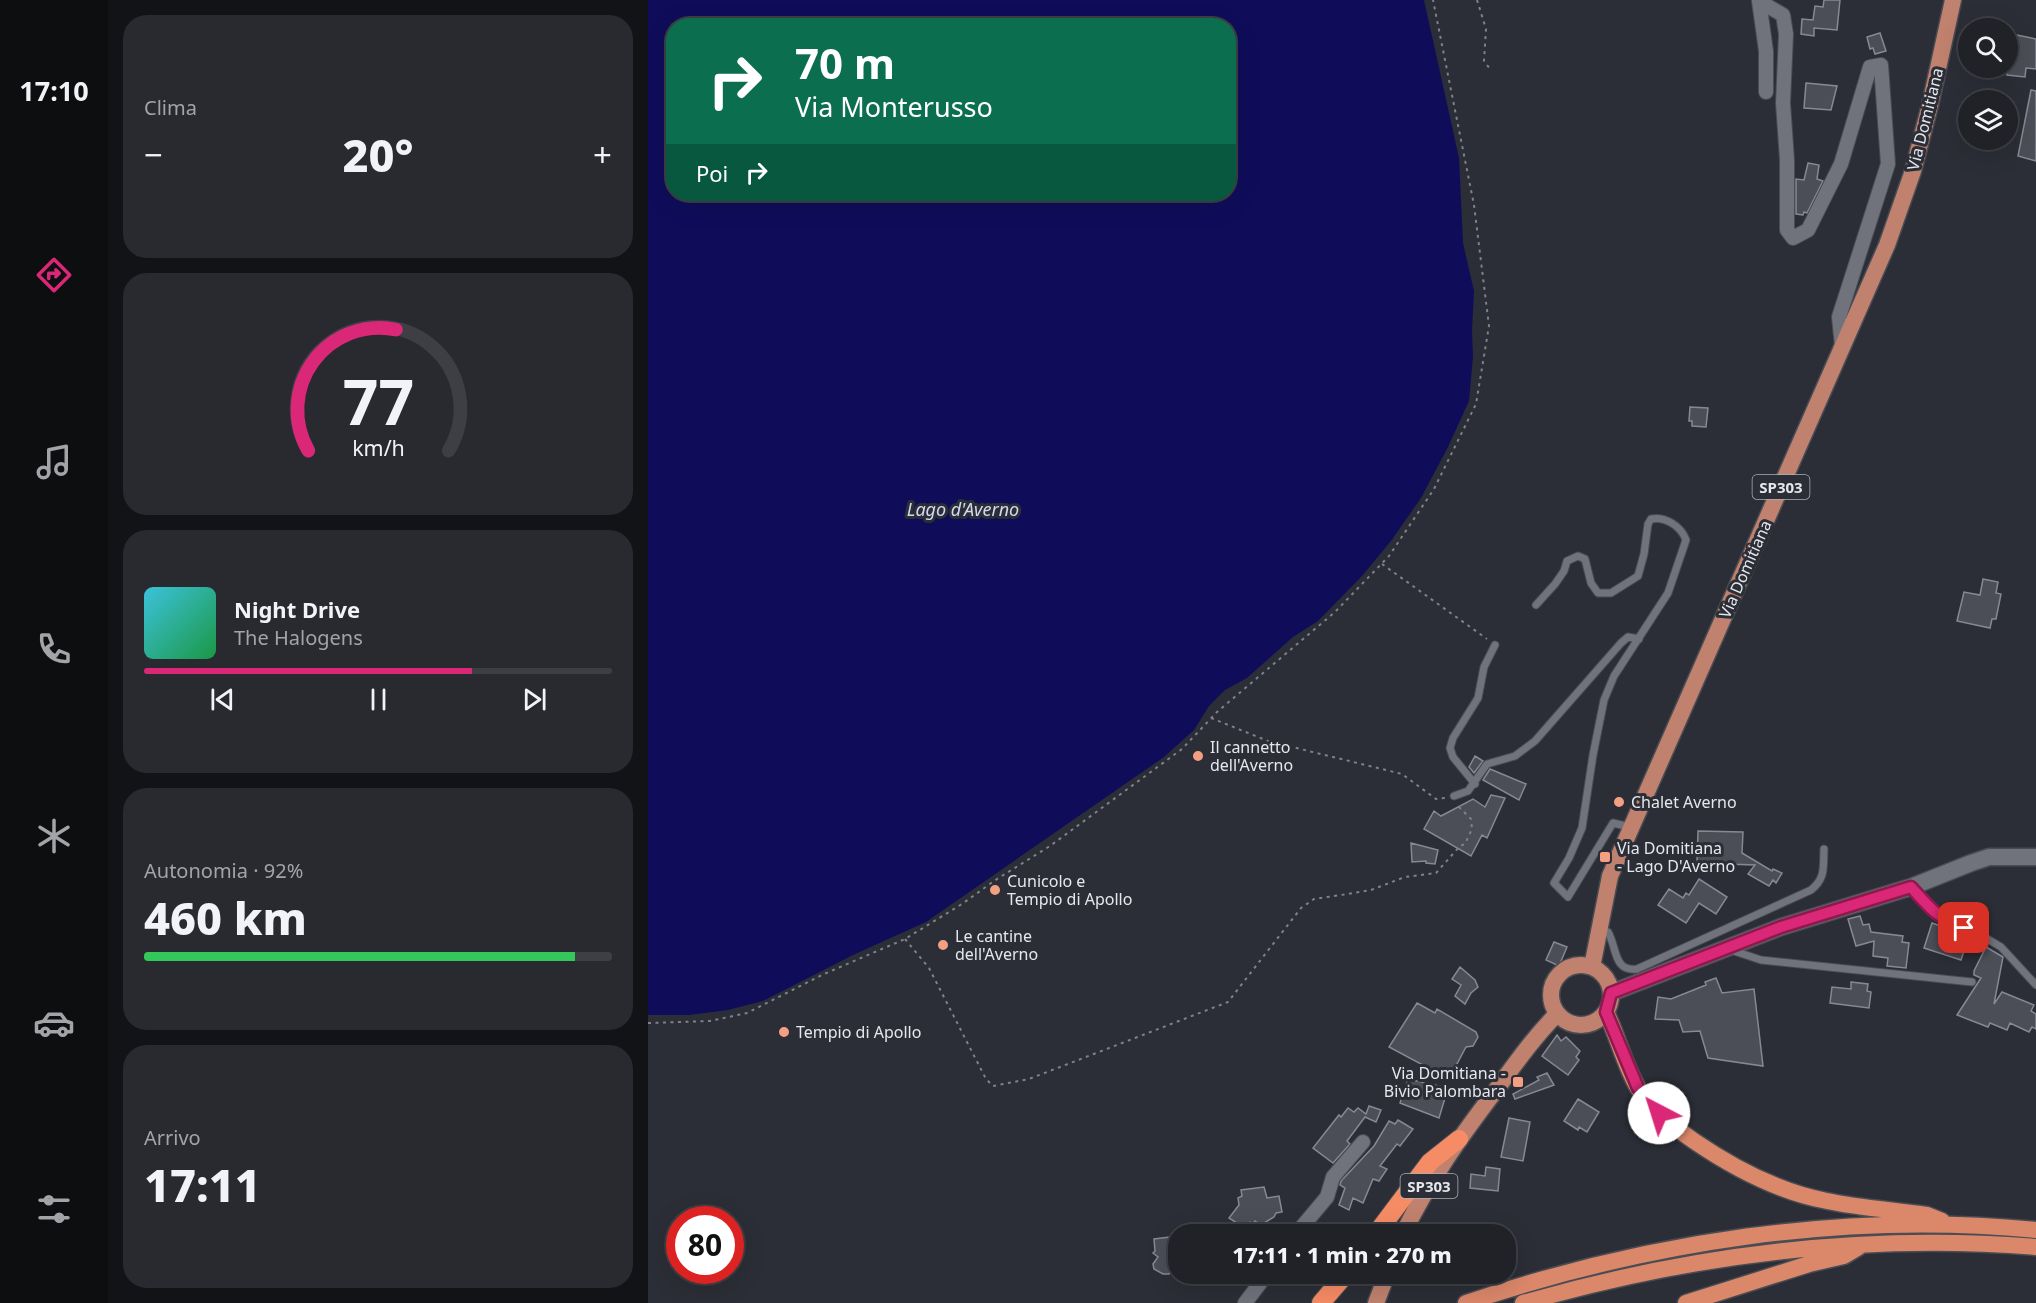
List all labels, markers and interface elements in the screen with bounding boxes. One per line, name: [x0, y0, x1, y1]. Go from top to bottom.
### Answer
map controls: [1958, 18, 2018, 150]
button: search: [1958, 18, 2018, 78]
text: 70 m: [795, 34, 895, 91]
icon: right: [696, 42, 774, 120]
street label: Via Domitiana: [1902, 65, 1948, 173]
text: 17:10: [19, 72, 89, 109]
text: Via Monterusso: [795, 88, 993, 125]
button: layers: [1958, 90, 2018, 150]
text: Clima: [144, 94, 197, 121]
text: 20°: [342, 124, 414, 185]
text: −: [144, 132, 163, 177]
text: +: [593, 132, 612, 177]
icon: right: [740, 156, 773, 189]
text: Poi: [696, 158, 728, 188]
icon: directions: [33, 254, 75, 296]
text: 77: [342, 358, 414, 443]
text: km/h: [352, 433, 404, 462]
icon: music: [33, 441, 75, 483]
road number: SP303: [1752, 475, 1810, 499]
water label: Lago d'Averno: [907, 497, 1019, 521]
street label: Via Domitiana: [1714, 517, 1776, 621]
text: Night Drive: [234, 594, 360, 624]
text: The Halogens: [234, 624, 363, 651]
icon: phone: [33, 628, 75, 670]
icon: previous: [206, 683, 239, 716]
icon: pause: [362, 683, 395, 716]
icon: next: [518, 683, 551, 716]
place label: Il cannetto dell'Averno: [1210, 736, 1293, 776]
marker: Il cannetto dell'Averno: [1191, 749, 1205, 763]
place label: Chalet Averno: [1631, 791, 1737, 813]
marker: Chalet Averno: [1612, 795, 1626, 809]
icon: climate: [33, 815, 75, 857]
place label: Via Domitiana - Lago D'Averno: [1617, 837, 1735, 877]
marker: Via Domitiana - Lago D'Averno: [1598, 850, 1612, 864]
text: Autonomia · 92%: [144, 857, 303, 884]
place label: Cunicolo e Tempio di Apollo: [1007, 870, 1132, 910]
marker: Cunicolo e Tempio di Apollo: [988, 883, 1002, 897]
text: 460 km: [144, 887, 307, 948]
pin: [1938, 902, 1989, 953]
icon: arrive: [1947, 911, 1980, 944]
place label: Le cantine dell'Averno: [955, 925, 1038, 965]
marker: Le cantine dell'Averno: [936, 938, 950, 952]
icon: car: [33, 1002, 75, 1044]
place label: Tempio di Apollo: [796, 1021, 921, 1043]
marker: Tempio di Apollo: [777, 1025, 791, 1039]
place label: Via Domitiana - Bivio Palombara: [1384, 1062, 1506, 1102]
marker: Via Domitiana - Bivio Palombara: [1511, 1075, 1525, 1089]
position arrow: [1627, 1081, 1691, 1145]
text: Arrivo: [144, 1124, 201, 1151]
text: 17:11: [144, 1154, 261, 1215]
road number: SP303: [1400, 1174, 1458, 1198]
icon: filters: [33, 1188, 75, 1230]
speed limit sign: 80: [666, 1206, 744, 1284]
text: 17:11 · 1 min · 270 m: [1232, 1239, 1452, 1269]

